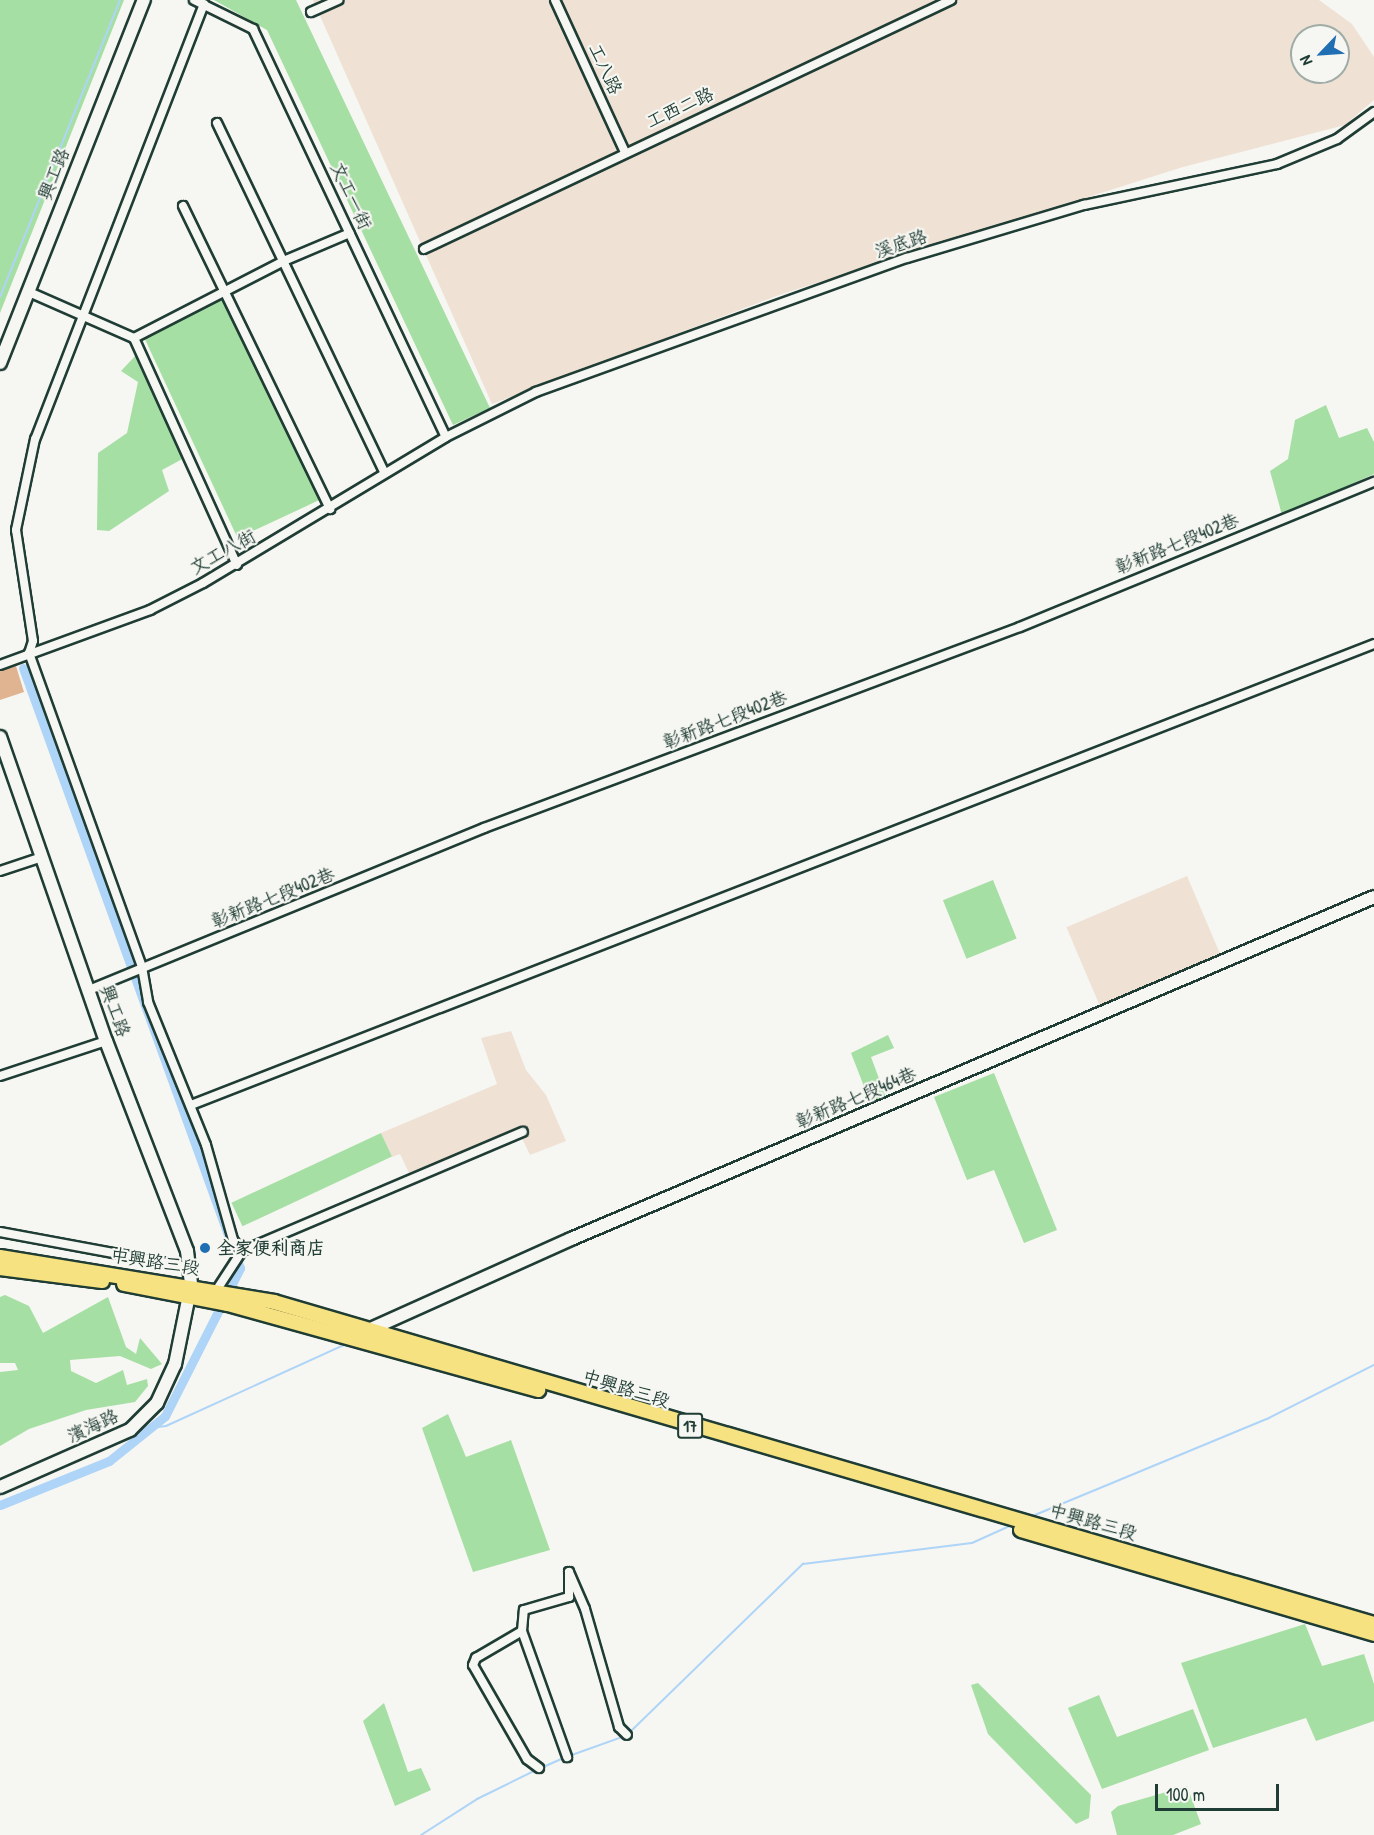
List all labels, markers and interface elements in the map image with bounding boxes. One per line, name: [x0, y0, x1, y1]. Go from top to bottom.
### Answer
north arrow: [1290, 24, 1350, 84]
street label: 工八路: [584, 40, 626, 98]
text: N: [1294, 52, 1317, 69]
street label: 工西二路: [643, 83, 717, 133]
street label: 興工路: [34, 145, 74, 203]
street label: 文工一街: [326, 159, 376, 233]
street label: 溪底路: [872, 225, 930, 263]
street label: 彰新路七段402巷: [1112, 509, 1242, 579]
street label: 文工八街: [186, 525, 260, 579]
street label: 彰新路七段402巷: [660, 686, 790, 754]
street label: 彰新路七段402巷: [208, 863, 338, 933]
street label: 興工路: [96, 982, 134, 1040]
street label: 彰新路七段464巷: [793, 1063, 919, 1133]
place label: 全家便利商店: [217, 1237, 325, 1259]
marker: 全家便利商店: [198, 1241, 212, 1255]
street label: 中興路三段: [109, 1244, 201, 1280]
street label: 中興路三段: [580, 1366, 672, 1412]
street label: 濱海路: [64, 1405, 122, 1447]
road number: 17: [676, 1413, 704, 1439]
street label: 中興路三段: [1047, 1499, 1139, 1545]
scale bar: [1158, 1772, 1282, 1810]
text: 100 m: [1166, 1782, 1205, 1807]

